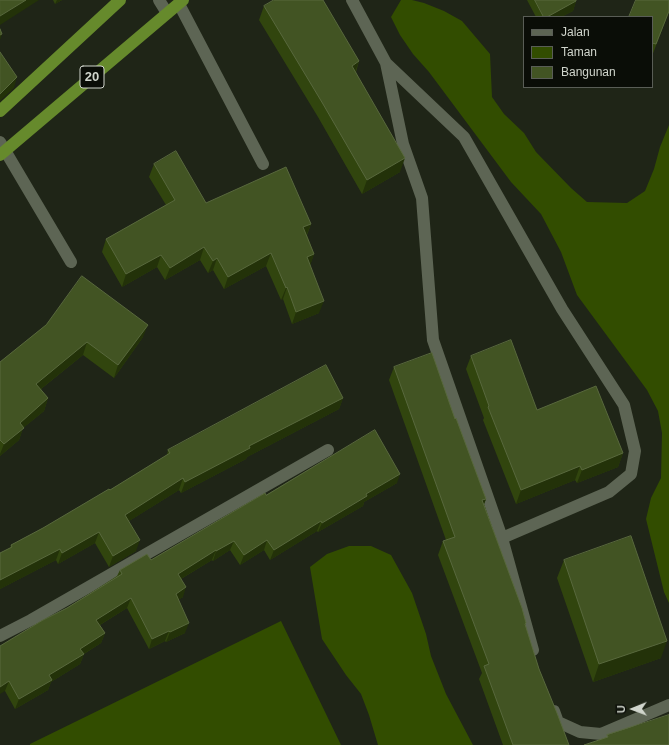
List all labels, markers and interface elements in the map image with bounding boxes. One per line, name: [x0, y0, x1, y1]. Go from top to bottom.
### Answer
legend: [523, 16, 653, 88]
text: Jalan: [561, 25, 590, 39]
text: Taman: [561, 45, 597, 59]
text: Bangunan: [561, 65, 616, 79]
road number: 20: [80, 66, 104, 88]
north arrow: [613, 689, 653, 729]
text: U: [615, 705, 627, 713]

